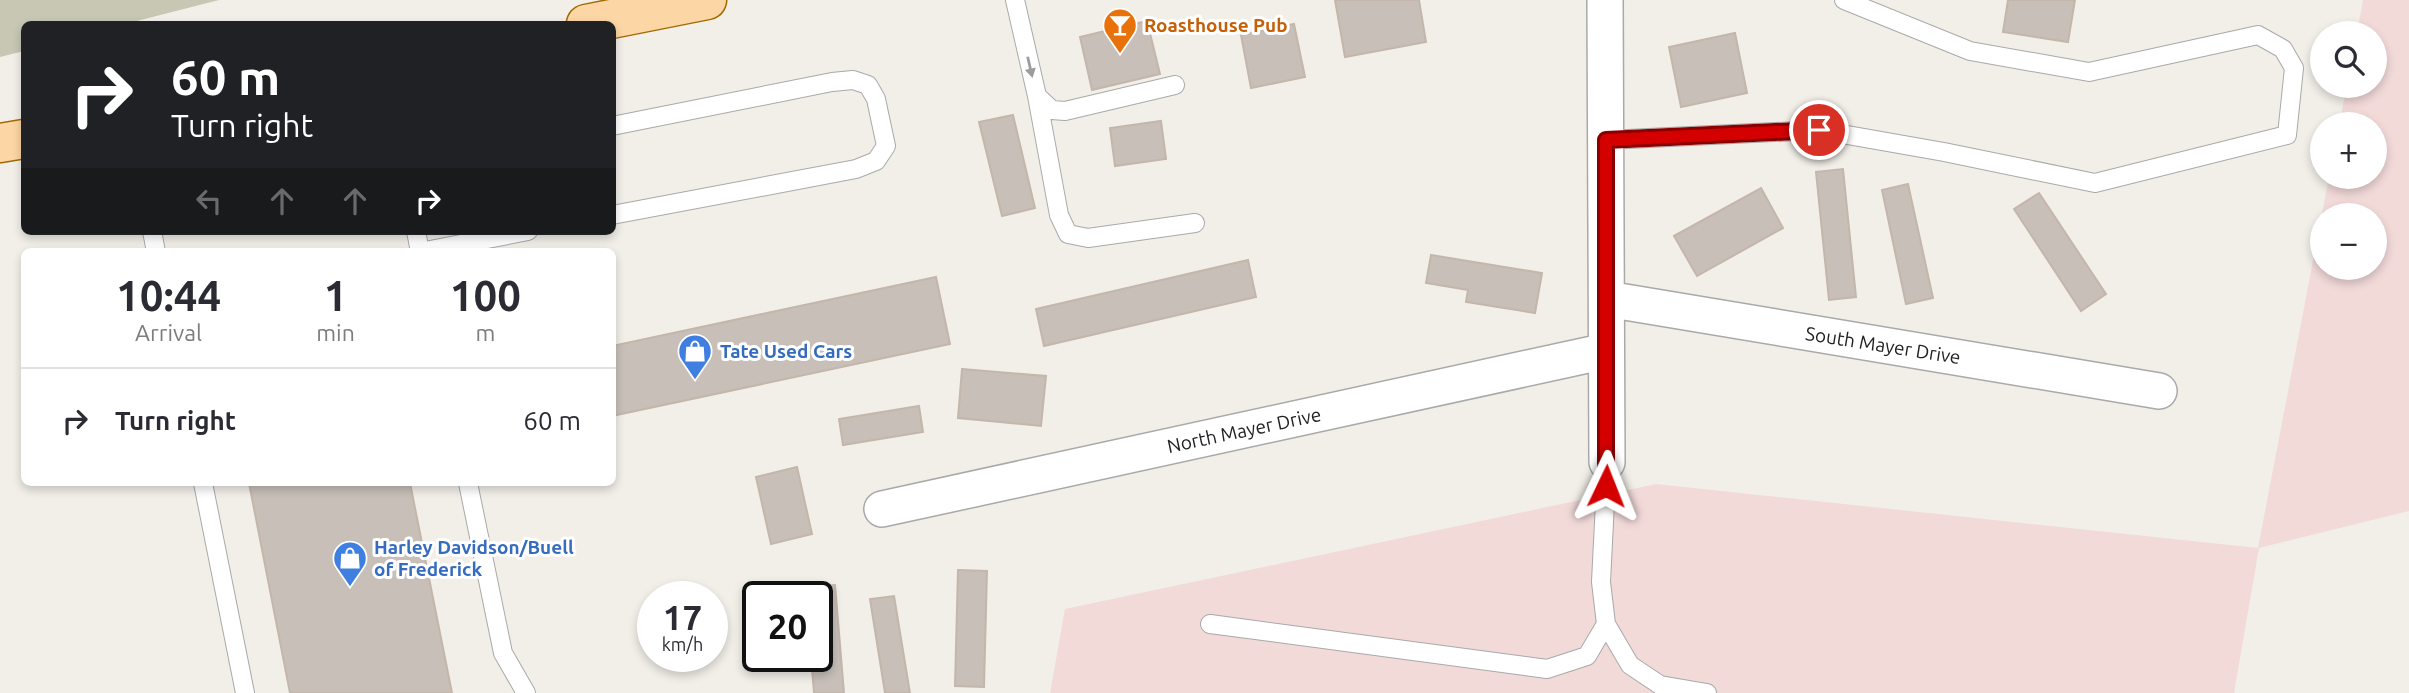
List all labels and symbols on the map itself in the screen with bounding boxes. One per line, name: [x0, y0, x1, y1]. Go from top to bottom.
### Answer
bar icon: Roasthouse Pub: [1101, 6, 1139, 55]
place label: Roasthouse Pub: [1144, 14, 1288, 36]
one-way arrow: [1025, 56, 1036, 78]
pin: [1789, 100, 1849, 160]
street label: South Mayer Drive: [1804, 322, 1962, 368]
shop icon: Tate Used Cars: [676, 332, 714, 381]
place label: Tate Used Cars: [720, 340, 852, 362]
street label: North Mayer Drive: [1165, 403, 1323, 457]
position arrow: [1569, 449, 1643, 523]
place label: Harley Davidson/Buell of Frederick: [374, 536, 574, 580]
shop icon: Harley Davidson/Buell of Frederick: [331, 539, 369, 588]
speed limit sign: 20: [742, 581, 833, 672]

